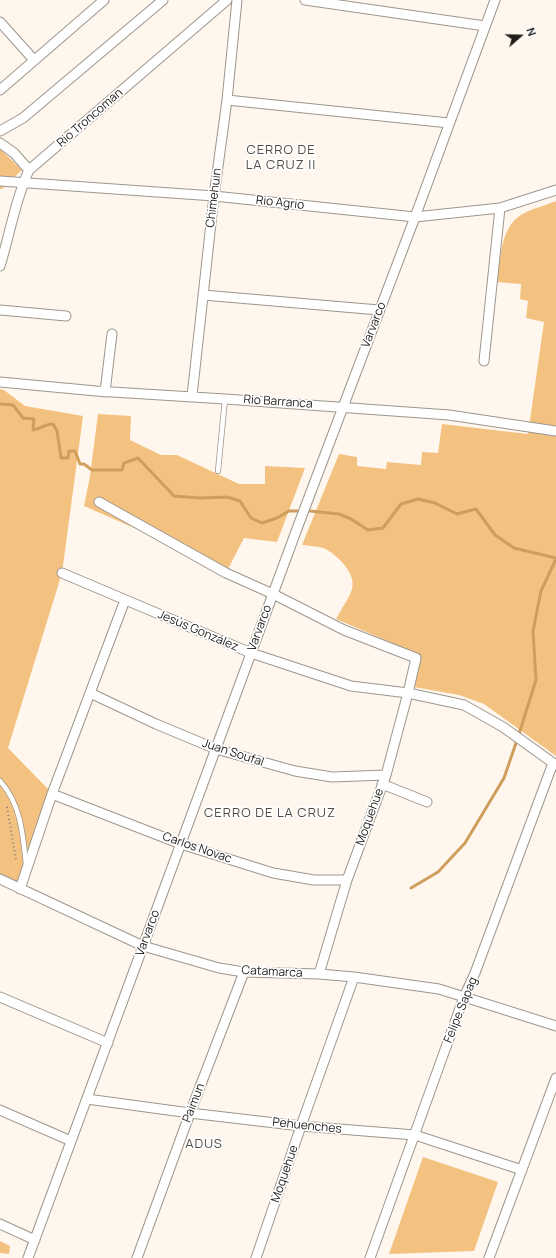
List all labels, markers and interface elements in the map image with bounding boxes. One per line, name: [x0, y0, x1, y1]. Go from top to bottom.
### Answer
north arrow: [500, 16, 540, 56]
text: N: [523, 25, 540, 38]
street label: Rio Troncoman: [54, 86, 126, 150]
district label: CERRO DE LA CRUZ II: [246, 142, 316, 173]
street label: Chimehuin: [203, 167, 225, 229]
street label: Rio Agrio: [255, 193, 305, 213]
street label: Varvarco: [359, 300, 389, 350]
street label: Rio Barranca: [243, 392, 313, 412]
street label: Varvarco: [245, 603, 275, 653]
street label: Jesús González: [156, 608, 240, 654]
street label: Juan Soufal: [200, 736, 266, 770]
street label: Moquehue: [353, 786, 387, 848]
district label: CERRO DE LA CRUZ: [204, 805, 336, 821]
street label: Carlos Novac: [161, 829, 233, 867]
street label: Varvarco: [133, 908, 163, 958]
street label: Catamarca: [241, 963, 303, 981]
street label: Felipe Sapag: [441, 975, 481, 1045]
street label: Paimun: [180, 1081, 208, 1125]
street label: Pehuenches: [272, 1115, 342, 1137]
district label: ADUS: [185, 1136, 223, 1152]
street label: Moquehue: [268, 1143, 302, 1205]

